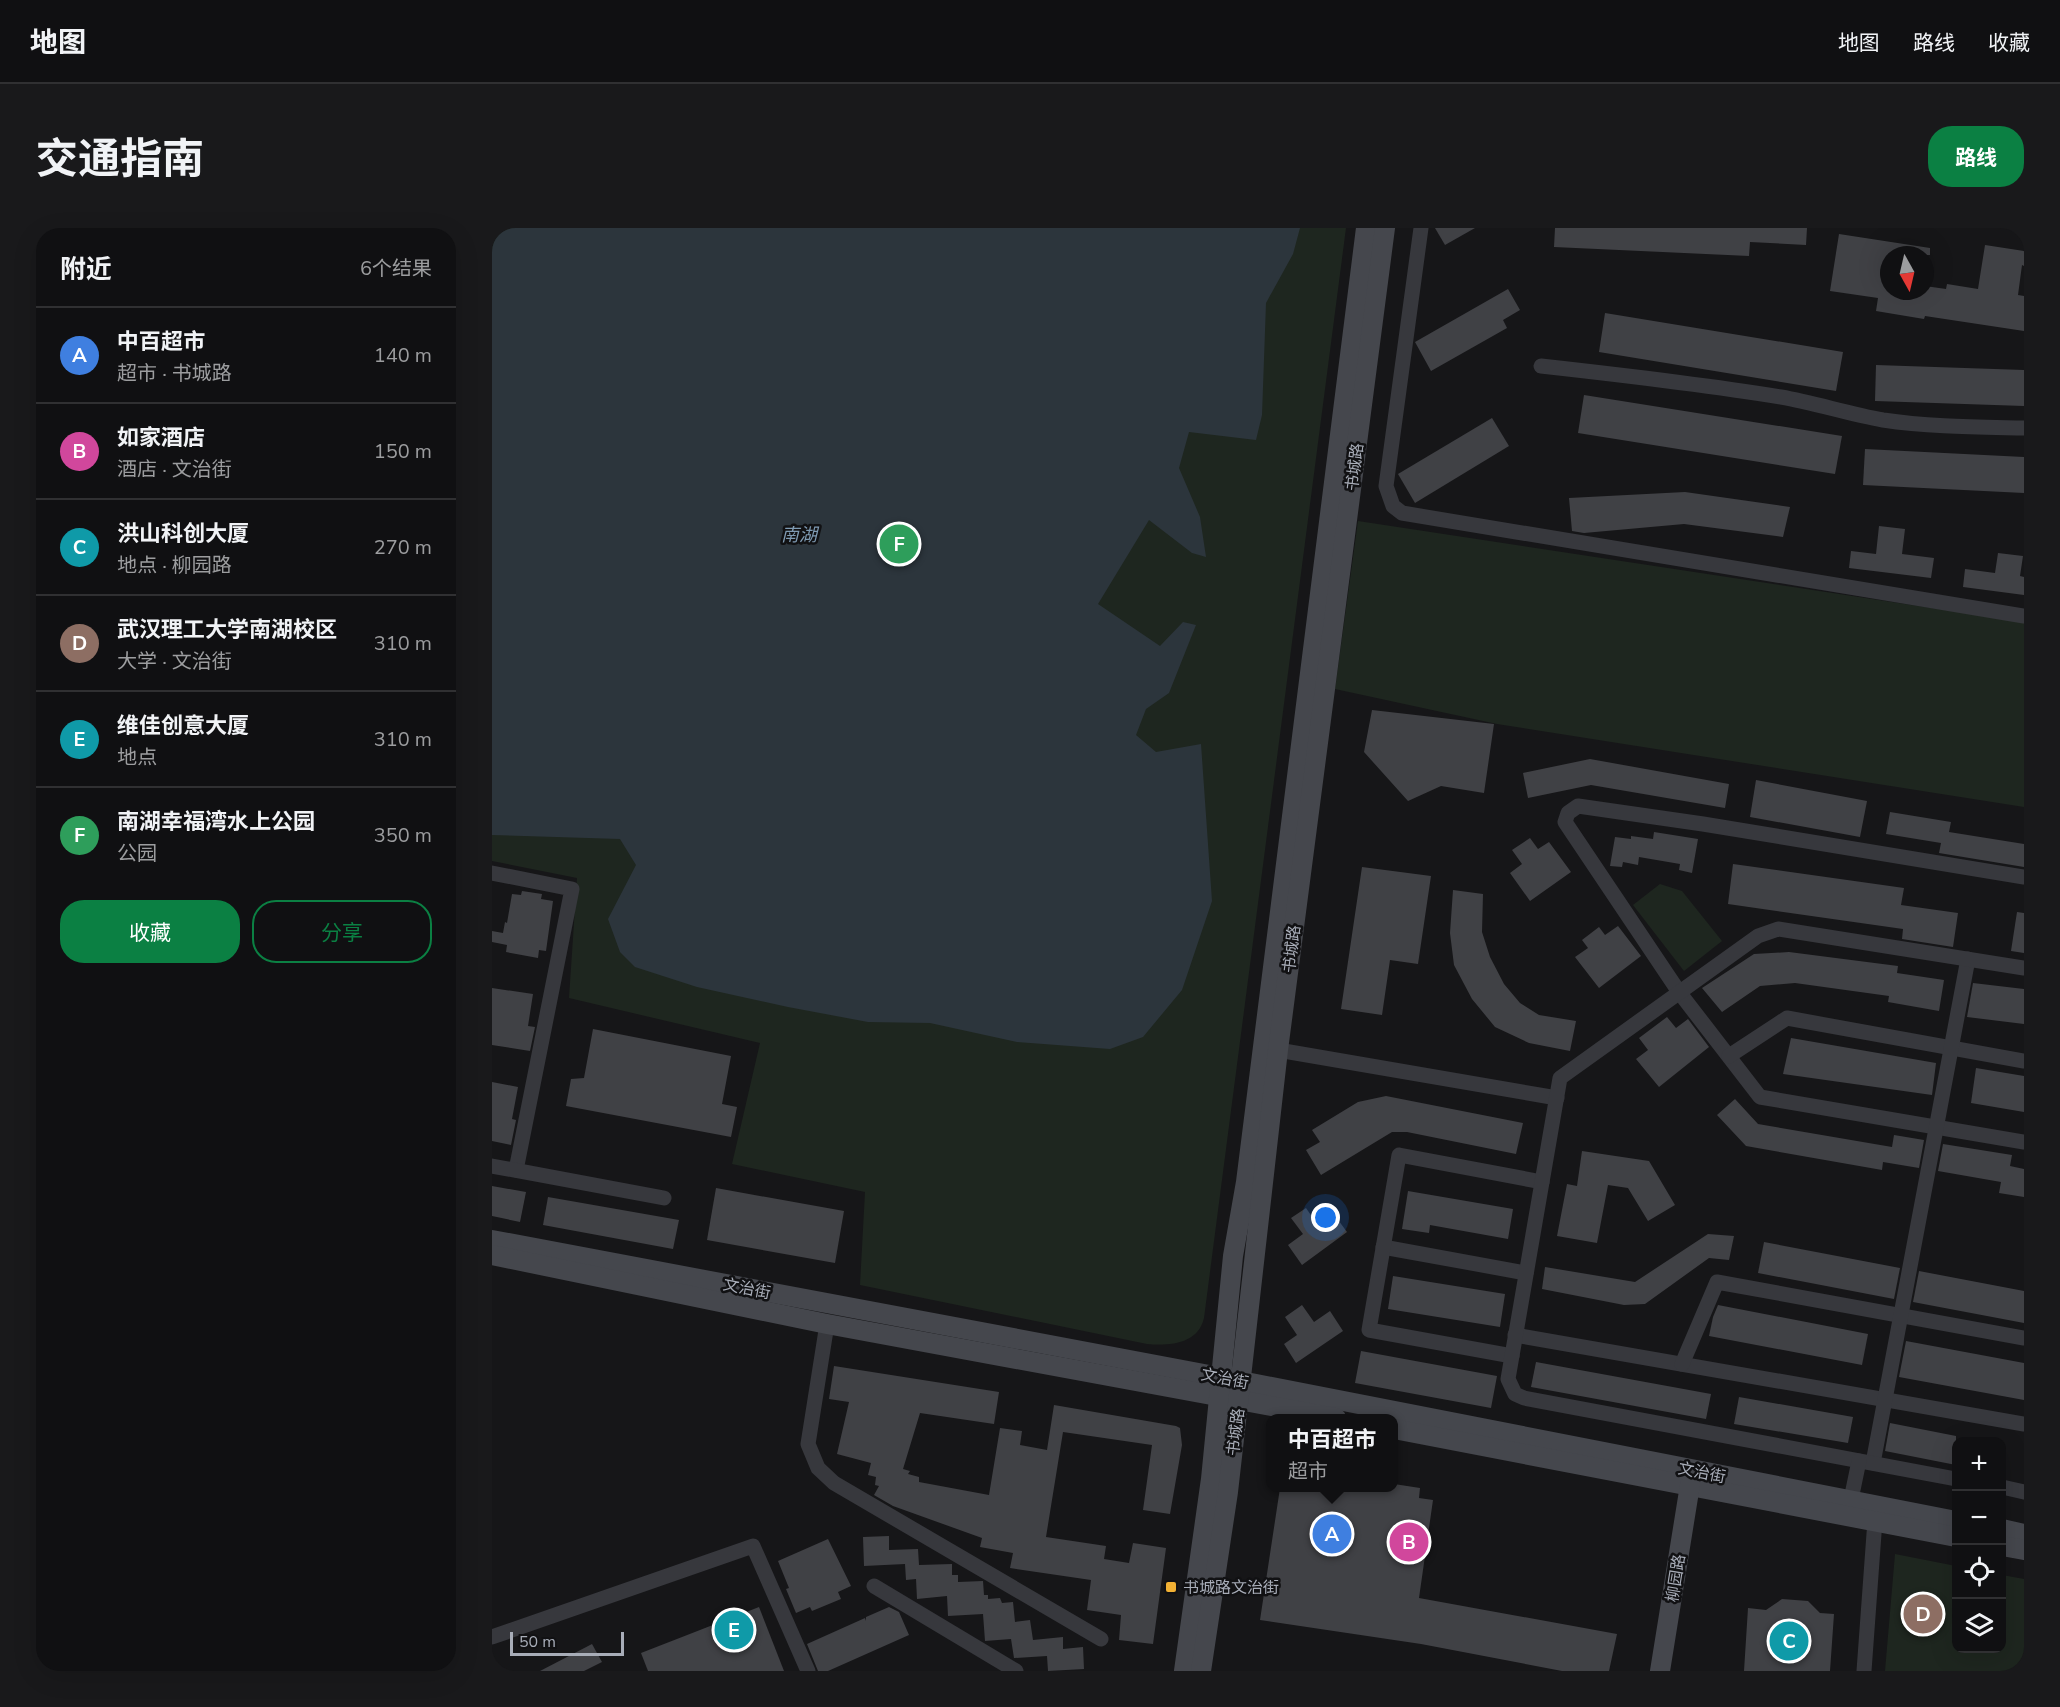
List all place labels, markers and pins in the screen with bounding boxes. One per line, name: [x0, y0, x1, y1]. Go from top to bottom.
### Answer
pin: F: [880, 522, 918, 566]
pin: A: [1312, 1512, 1352, 1556]
pin: B: [1390, 1520, 1428, 1564]
place label: 书城路文治街: [1183, 1577, 1279, 1599]
marker: 书城路文治街: [1164, 1580, 1178, 1594]
pin: D: [1904, 1592, 1942, 1636]
pin: E: [714, 1608, 754, 1652]
pin: C: [1770, 1618, 1808, 1664]

